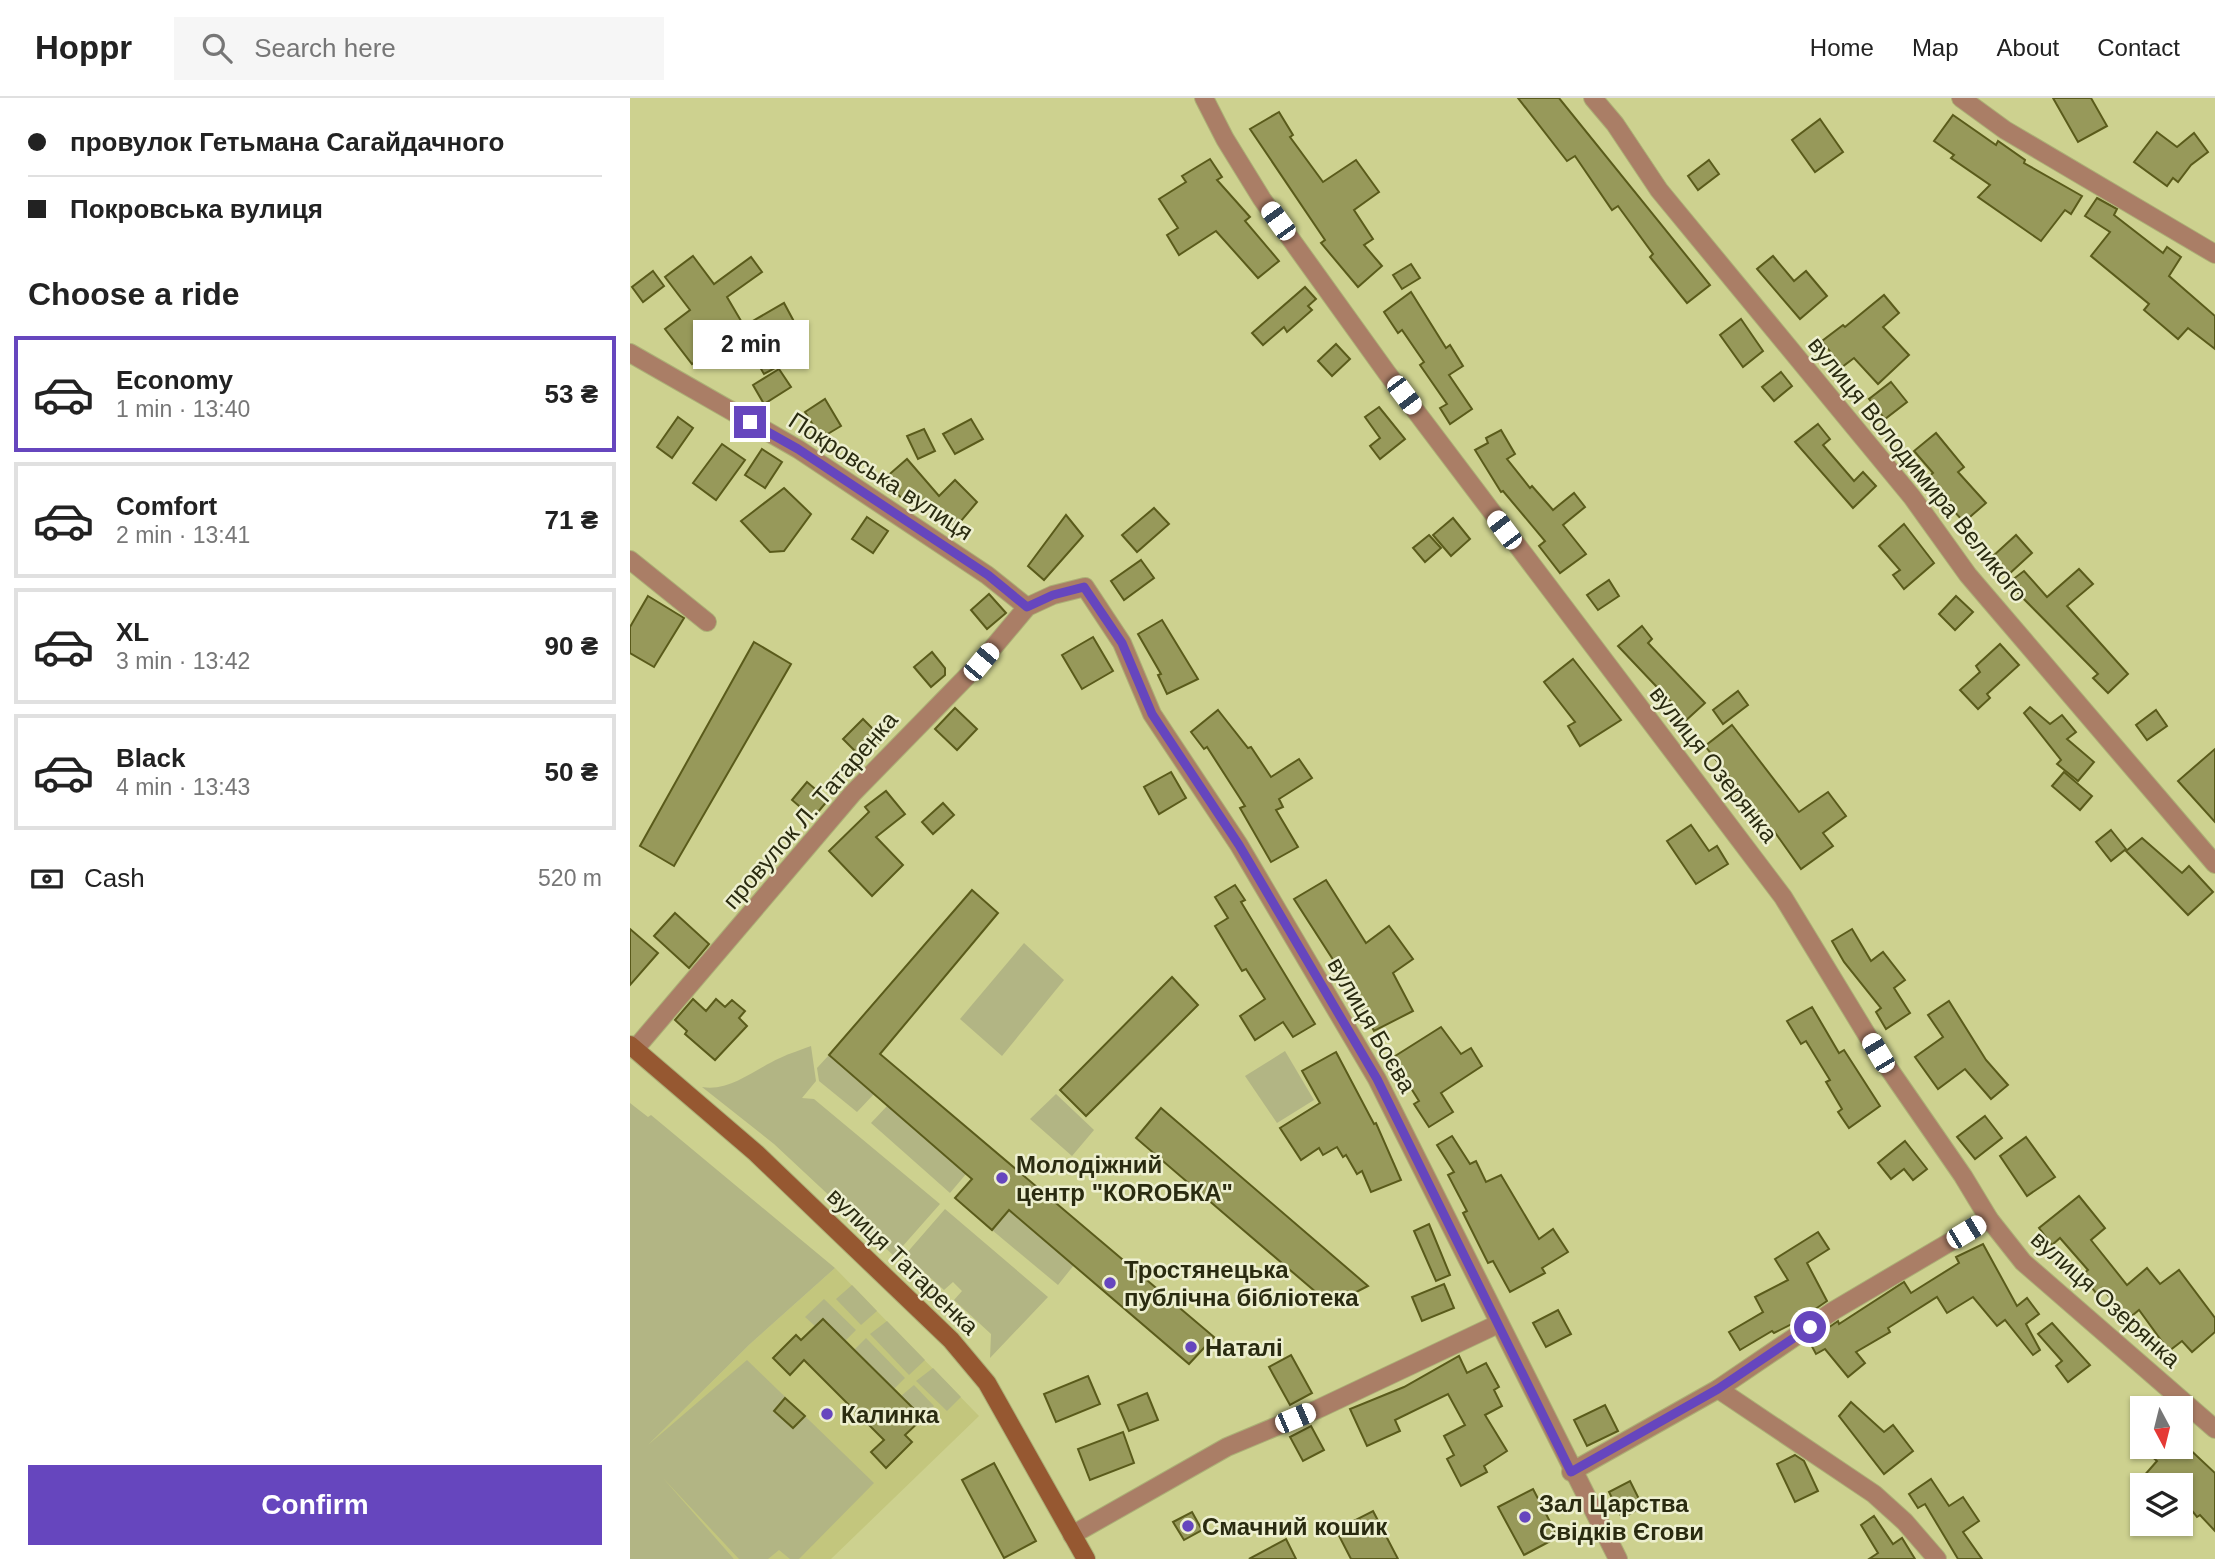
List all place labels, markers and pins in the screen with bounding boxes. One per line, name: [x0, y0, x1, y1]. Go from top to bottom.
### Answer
place label: Молодіжний центр "КОRОБКА": [1016, 1151, 1233, 1206]
marker: Молодіжний центр "КОRОБКА": [994, 1170, 1010, 1186]
place label: Тростянецька публічна бібліотека: [1124, 1256, 1359, 1311]
marker: Тростянецька публічна бібліотека: [1102, 1275, 1118, 1291]
place label: Наталі: [1205, 1334, 1283, 1361]
marker: Наталі: [1183, 1339, 1199, 1355]
place label: Калинка: [841, 1401, 940, 1428]
marker: Калинка: [819, 1406, 835, 1422]
place label: Зал Царства Свідків Єгови: [1539, 1490, 1704, 1545]
marker: Зал Царства Свідків Єгови: [1517, 1509, 1533, 1525]
place label: Смачний кошик: [1202, 1513, 1388, 1540]
marker: Смачний кошик: [1180, 1518, 1196, 1534]

